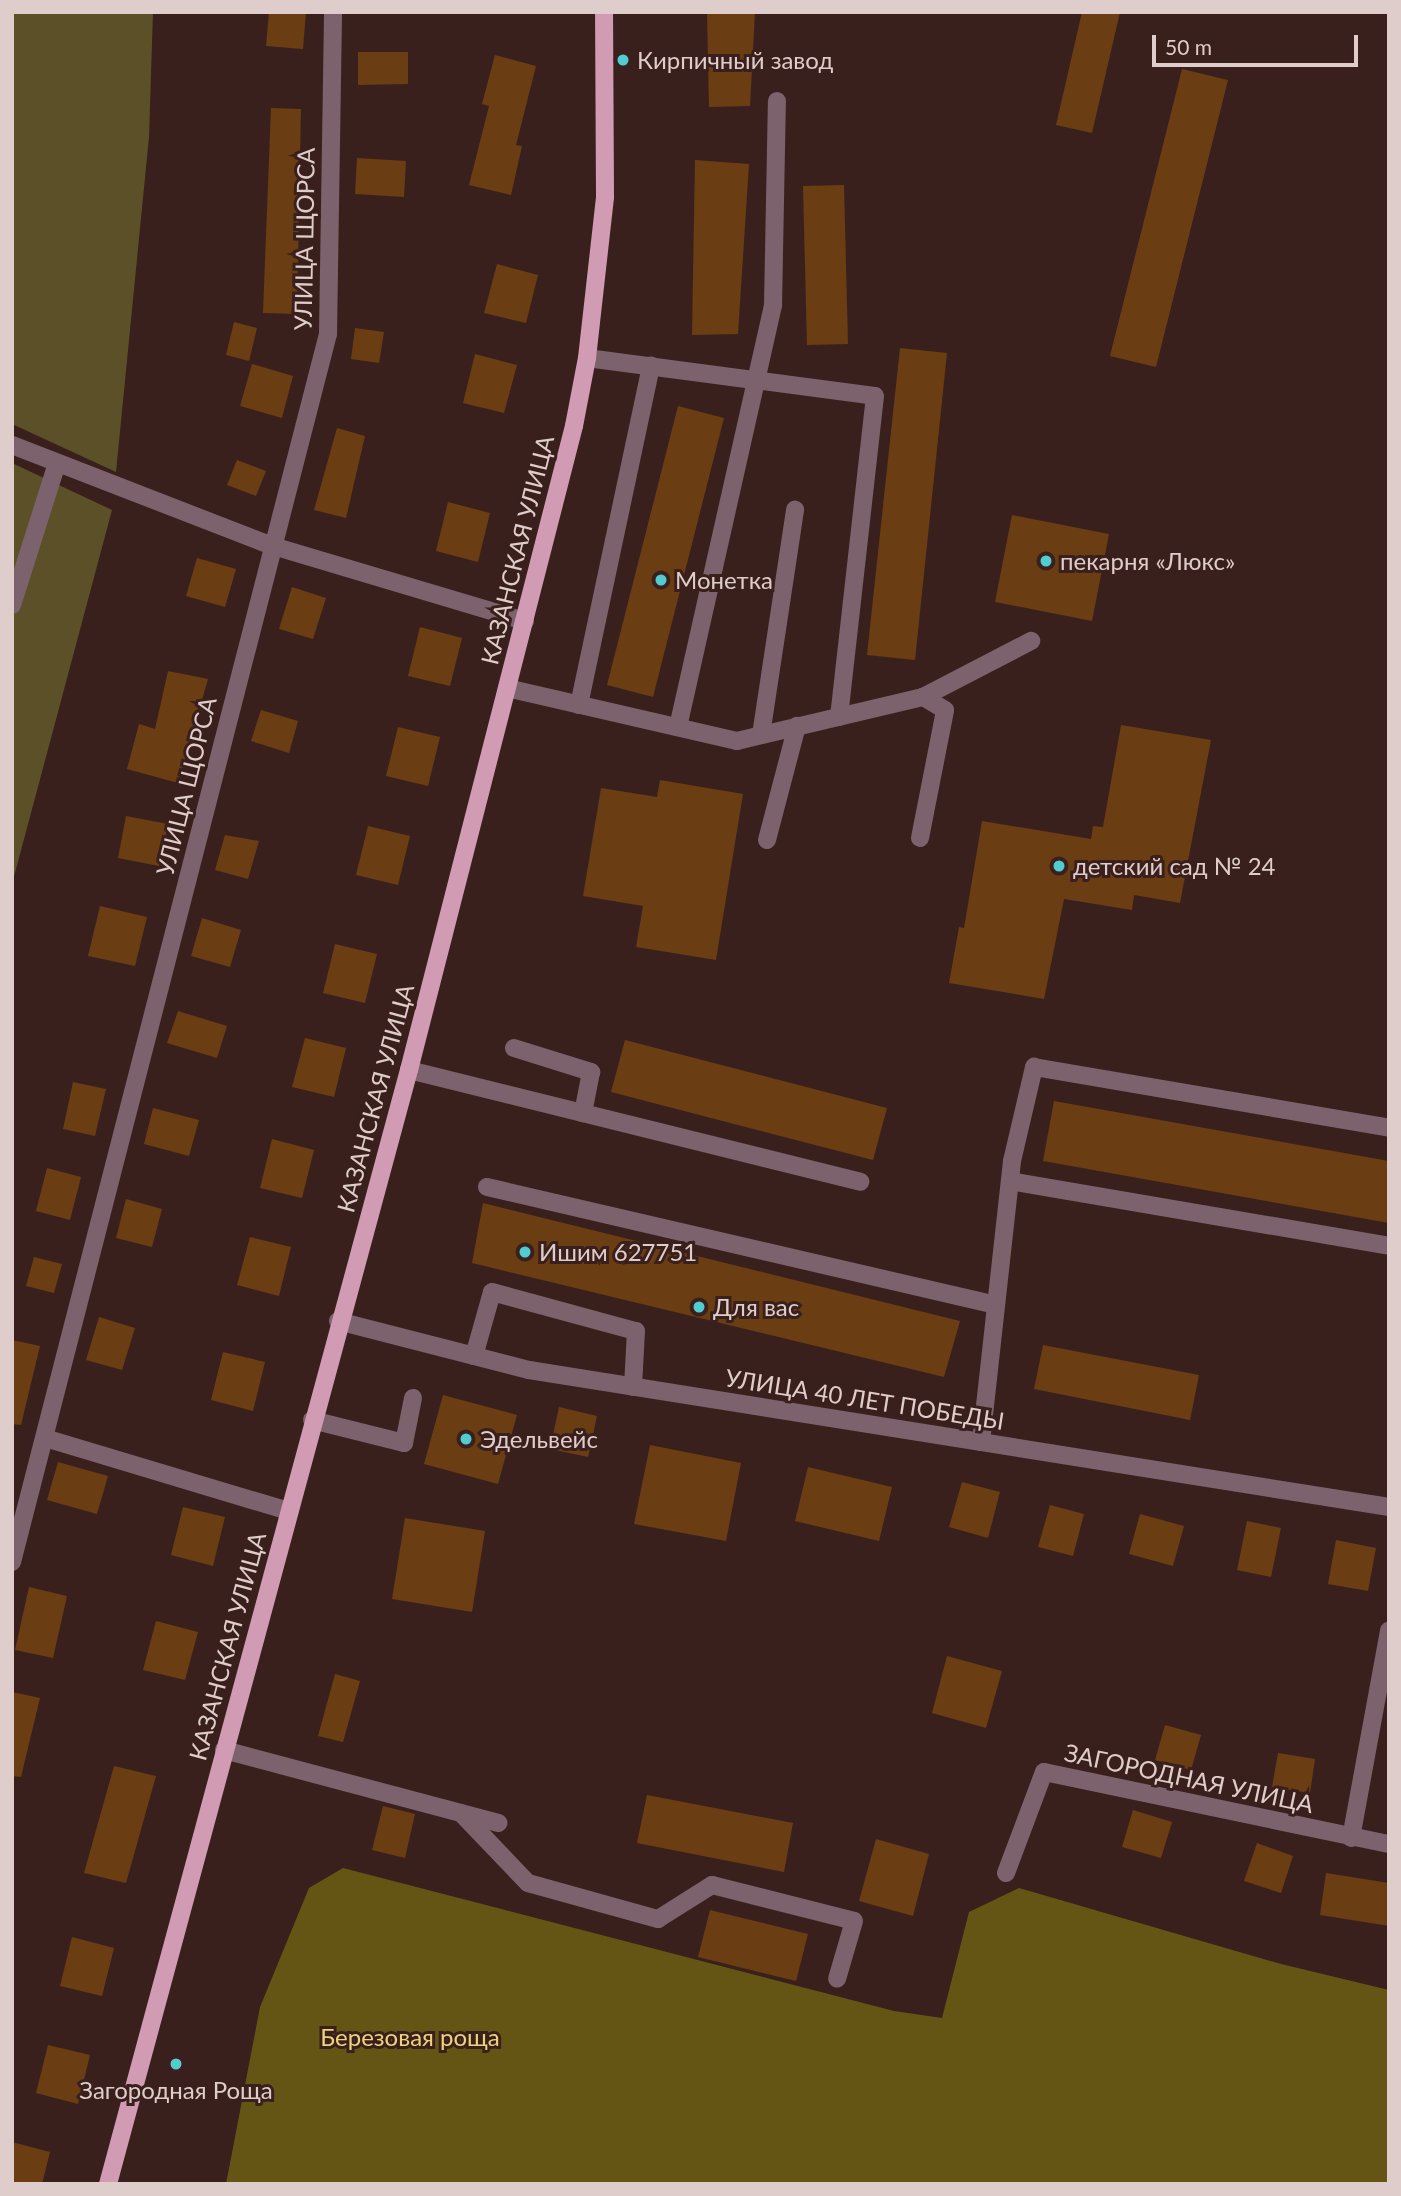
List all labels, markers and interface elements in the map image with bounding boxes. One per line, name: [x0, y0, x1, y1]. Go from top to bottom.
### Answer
scale bar: [1156, 21, 1362, 65]
text: 50 m: [1165, 34, 1212, 59]
place label: Кирпичный завод: [637, 46, 833, 74]
marker: Кирпичный завод: [615, 52, 631, 68]
street label: УЛИЦА ЩОРСА: [288, 147, 320, 331]
street label: КАЗАНСКАЯ УЛИЦА: [475, 432, 559, 668]
place label: пекарня «Люкс»: [1060, 547, 1235, 575]
marker: пекарня «Люкс»: [1038, 553, 1054, 569]
place label: Монетка: [675, 566, 773, 594]
marker: Монетка: [653, 572, 669, 588]
street label: УЛИЦА ЩОРСА: [150, 694, 222, 878]
place label: детский сад № 24: [1073, 852, 1276, 880]
marker: детский сад № 24: [1051, 858, 1067, 874]
street label: КАЗАНСКАЯ УЛИЦА: [331, 981, 419, 1215]
place label: Ишим 627751: [539, 1238, 697, 1266]
marker: Ишим 627751: [517, 1244, 533, 1260]
place label: Для вас: [713, 1293, 799, 1321]
marker: Для вас: [691, 1299, 707, 1315]
street label: УЛИЦА 40 ЛЕТ ПОБЕДЫ: [723, 1363, 1007, 1435]
place label: Эдельвейс: [480, 1425, 598, 1453]
marker: Эдельвейс: [458, 1431, 474, 1447]
street label: КАЗАНСКАЯ УЛИЦА: [183, 1529, 271, 1763]
street label: ЗАГОРОДНАЯ УЛИЦА: [1062, 1738, 1316, 1818]
park label: Березовая роща: [320, 2023, 500, 2051]
marker: Загородная Роща: [168, 2056, 184, 2072]
place label: Загородная Роща: [79, 2076, 273, 2104]

